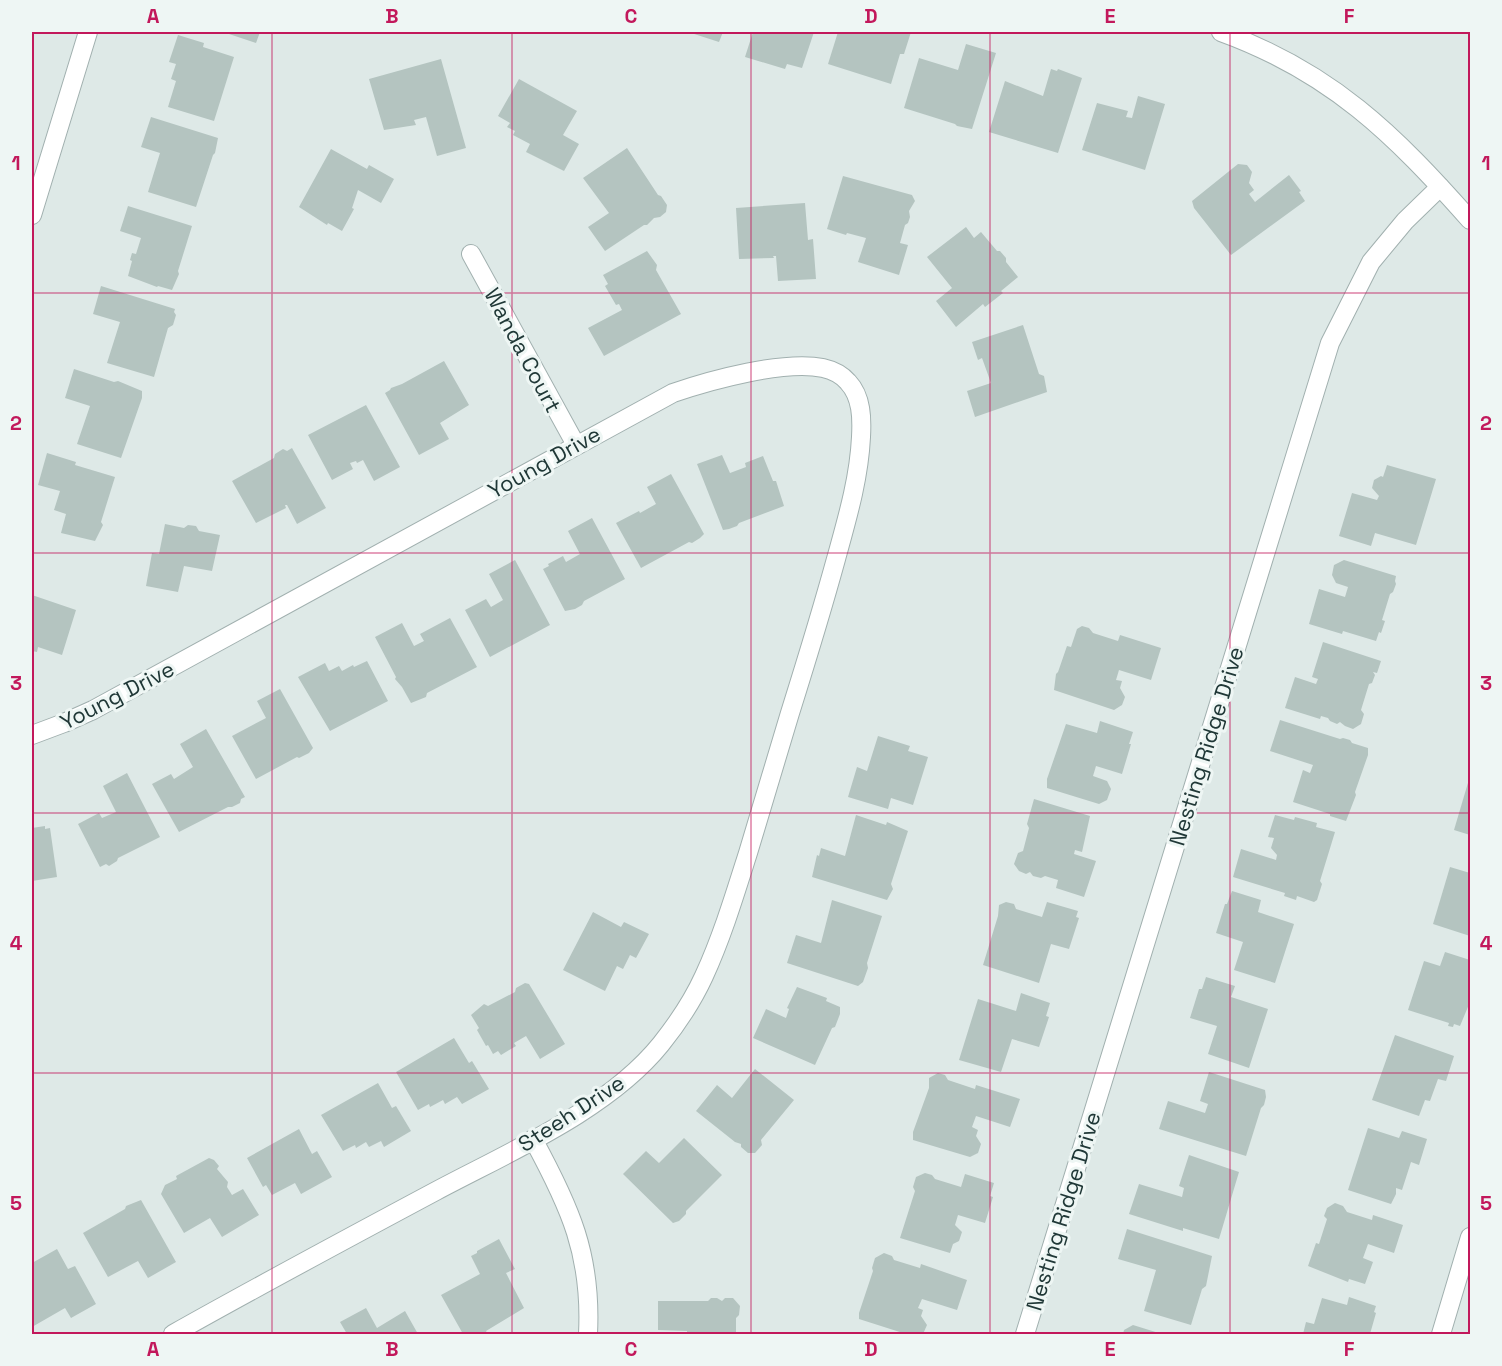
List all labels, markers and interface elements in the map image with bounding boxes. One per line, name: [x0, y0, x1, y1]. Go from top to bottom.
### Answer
text: A: [147, 3, 160, 29]
text: B: [385, 3, 399, 29]
text: C: [625, 3, 638, 29]
text: D: [864, 3, 878, 29]
text: E: [1104, 3, 1116, 29]
text: F: [1344, 3, 1355, 29]
text: 1: [11, 150, 21, 176]
text: 1: [1481, 150, 1491, 176]
street label: Wanda Court: [478, 283, 568, 417]
text: 2: [10, 410, 22, 436]
text: 2: [1480, 410, 1492, 436]
street label: Young Drive: [483, 420, 605, 504]
street label: Nesting Ridge Drive: [1162, 643, 1250, 849]
street label: Young Drive: [55, 654, 179, 736]
text: 3: [10, 670, 22, 696]
text: 3: [1480, 670, 1492, 696]
text: 4: [10, 930, 23, 956]
text: 4: [1480, 930, 1493, 956]
street label: Steeh Drive: [513, 1068, 629, 1158]
street label: Nesting Ridge Drive: [1019, 1108, 1107, 1314]
text: 5: [10, 1190, 22, 1216]
text: 5: [1480, 1190, 1492, 1216]
text: A: [147, 1336, 160, 1362]
text: B: [385, 1336, 399, 1362]
text: C: [625, 1336, 638, 1362]
text: D: [864, 1336, 878, 1362]
text: E: [1104, 1336, 1116, 1362]
text: F: [1344, 1336, 1355, 1362]

